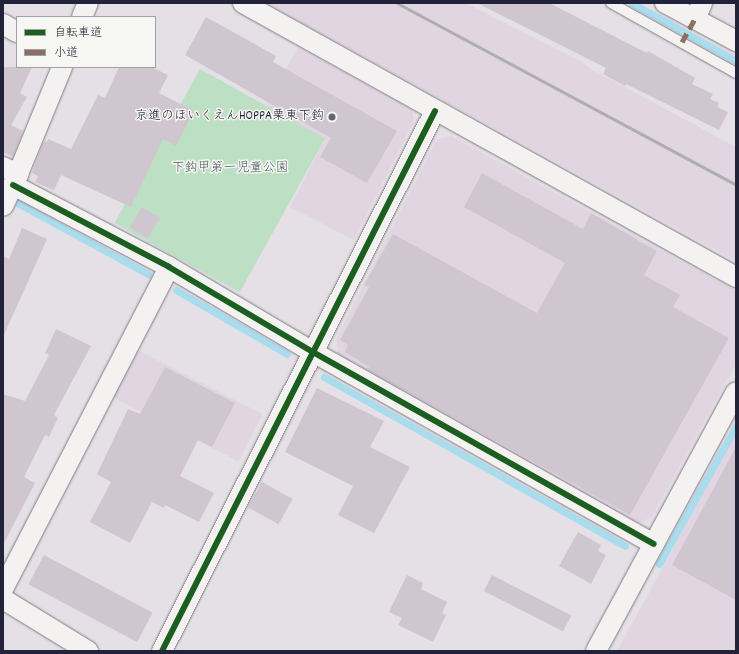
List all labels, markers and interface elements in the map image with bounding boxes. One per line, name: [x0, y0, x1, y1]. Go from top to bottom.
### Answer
legend: [16, 16, 156, 68]
text: 自転車道: [54, 25, 102, 42]
text: 小道: [54, 45, 78, 62]
place label: 京進のほいくえんHOPPA栗東下鈎: [135, 109, 324, 125]
marker: 京進のほいくえんHOPPA栗東下鈎: [327, 112, 337, 122]
park label: 下鈎甲第一児童公園: [172, 161, 288, 177]

